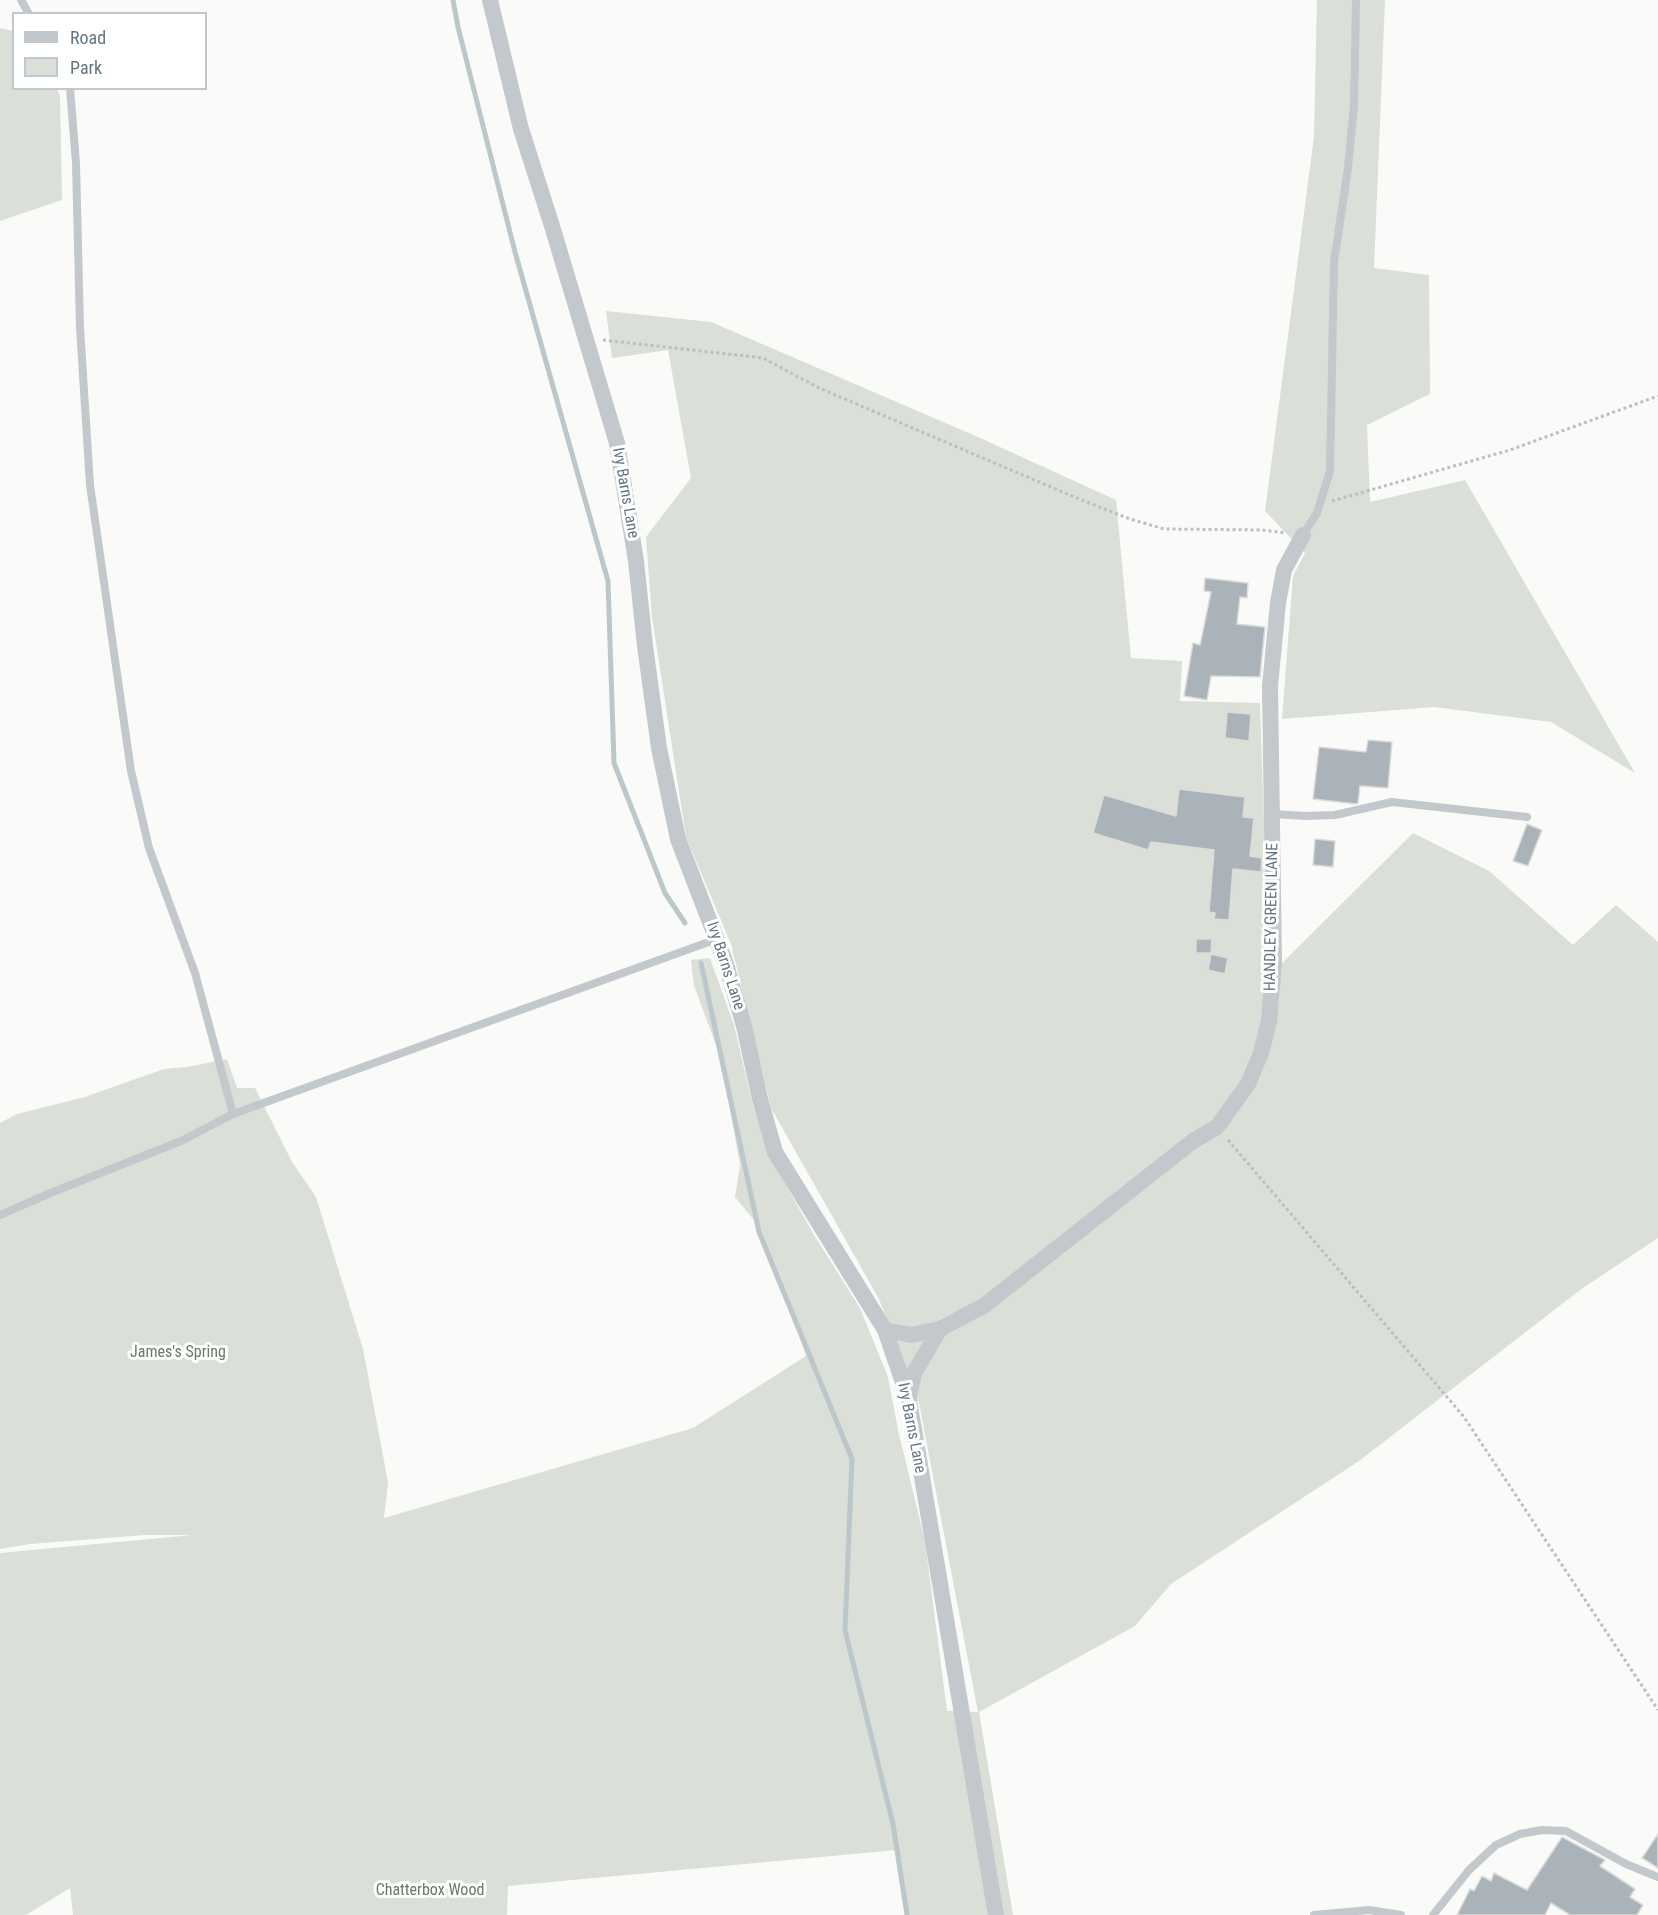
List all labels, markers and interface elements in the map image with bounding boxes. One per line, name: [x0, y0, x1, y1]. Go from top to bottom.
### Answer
legend: [12, 12, 207, 90]
text: Road: [70, 27, 106, 48]
text: Park: [70, 57, 102, 78]
street label: Ivy Barns Lane: [608, 446, 642, 540]
street label: HANDLEY GREEN LANE: [1261, 843, 1283, 991]
street label: Ivy Barns Lane: [702, 919, 748, 1013]
park label: James's Spring: [130, 1343, 226, 1363]
street label: Ivy Barns Lane: [893, 1381, 929, 1475]
park label: Chatterbox Wood: [376, 1881, 484, 1901]

